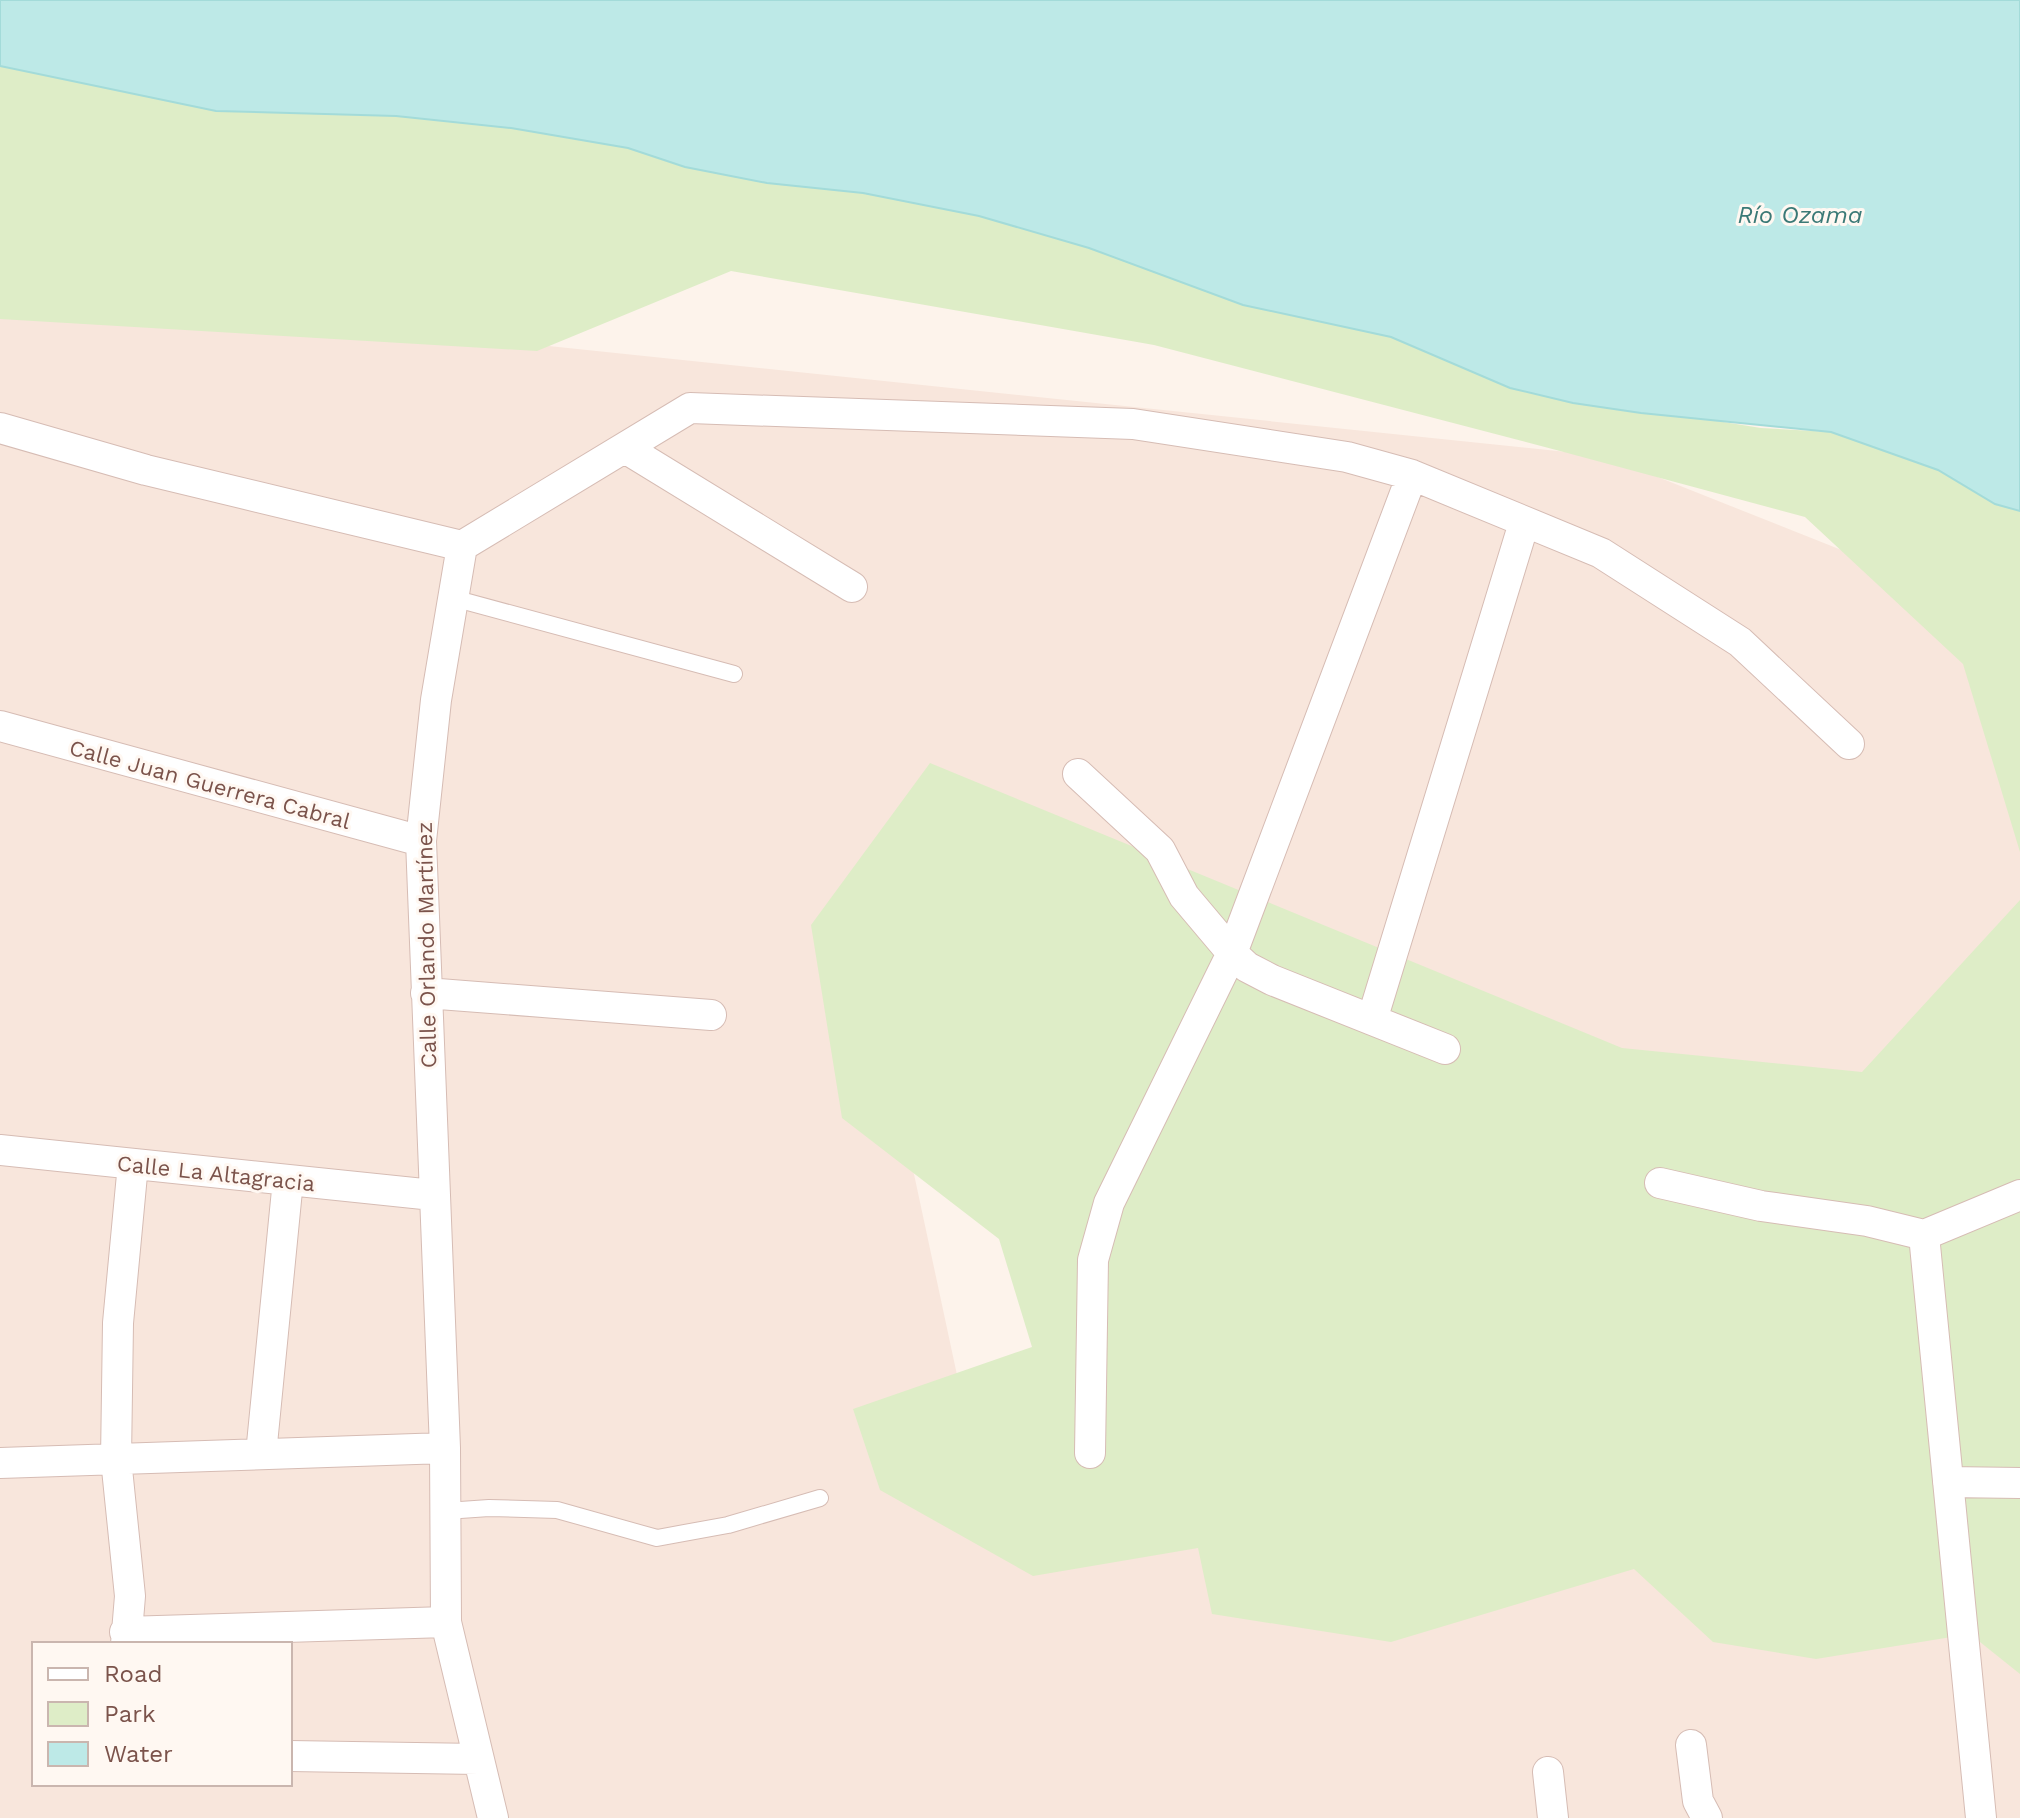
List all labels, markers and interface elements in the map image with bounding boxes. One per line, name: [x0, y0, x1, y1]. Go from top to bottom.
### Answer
water label: Río Ozama: [1738, 201, 1863, 229]
street label: Calle Juan Guerrera Cabral: [67, 735, 353, 834]
street label: Calle Orlando Martínez: [412, 822, 441, 1068]
street label: Calle La Altagracia: [116, 1151, 316, 1196]
legend: [32, 1642, 292, 1786]
text: Road: [104, 1660, 163, 1688]
text: Park: [104, 1700, 156, 1728]
text: Water: [104, 1740, 173, 1768]

